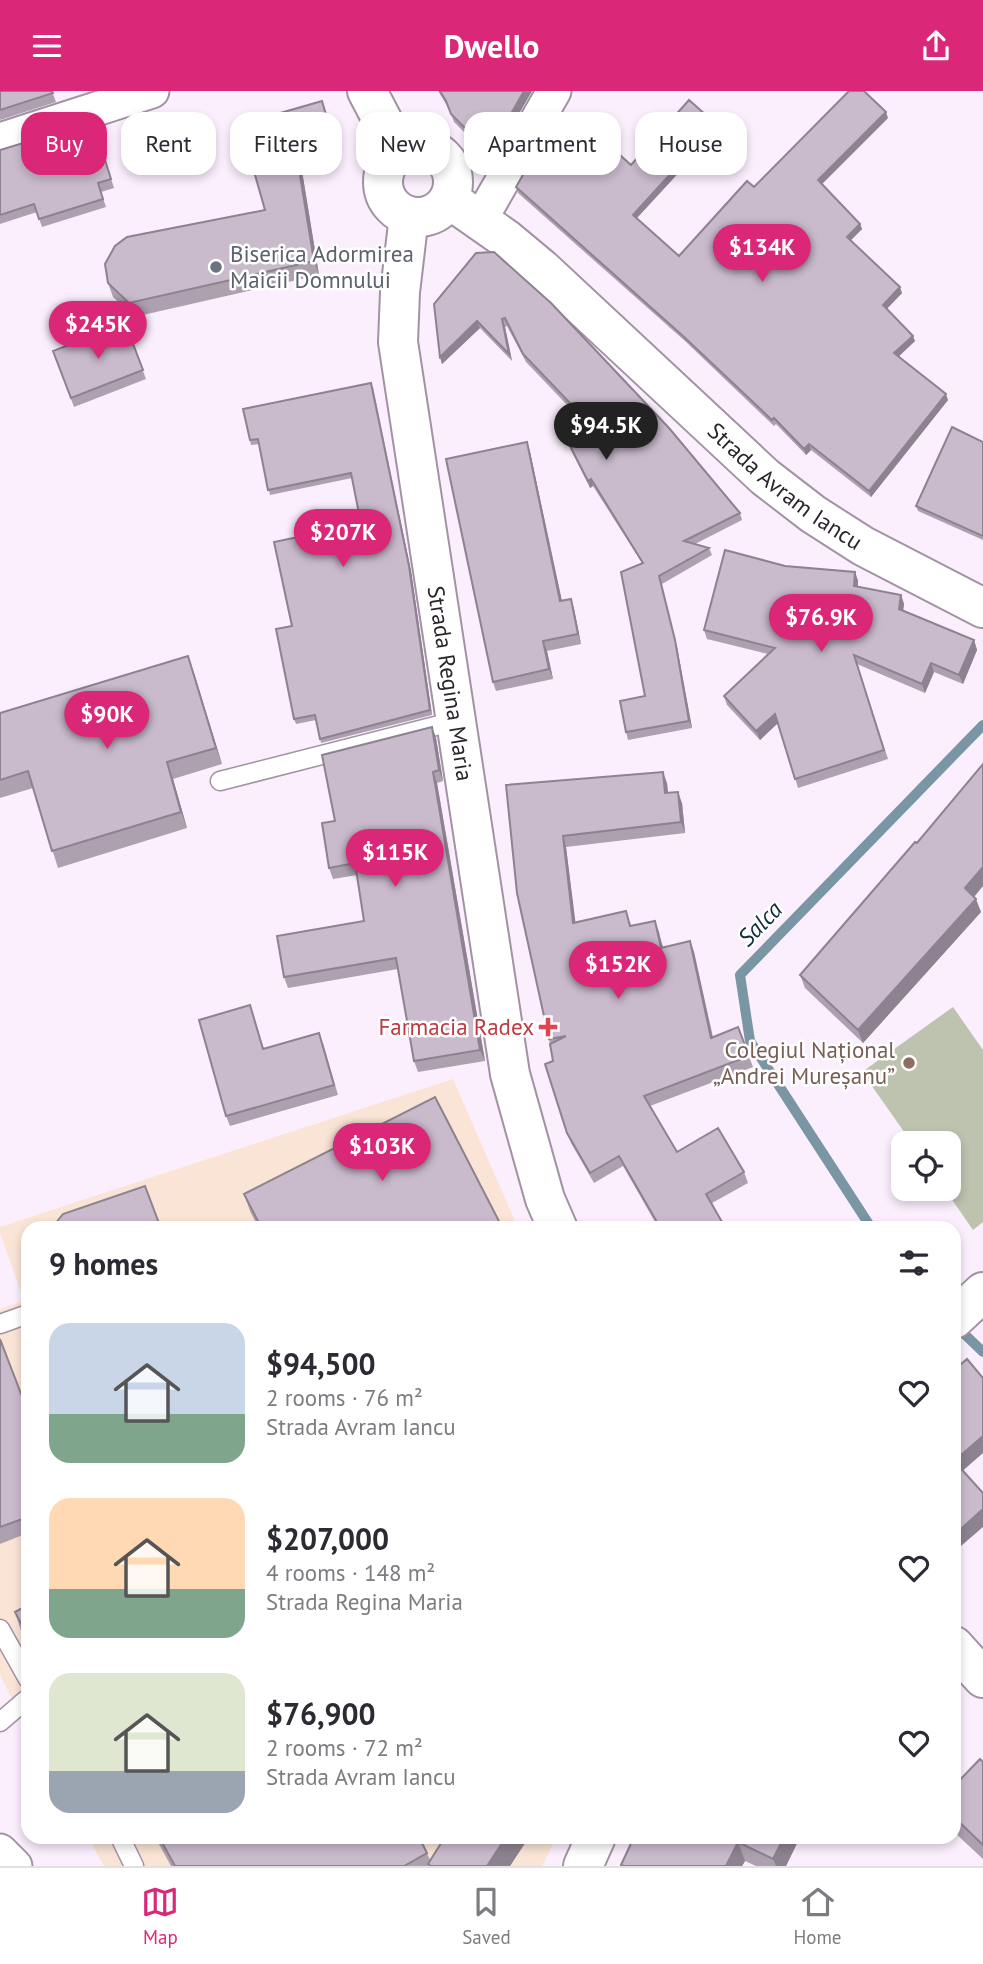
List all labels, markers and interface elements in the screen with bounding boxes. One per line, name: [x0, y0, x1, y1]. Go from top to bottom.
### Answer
text: Dwello: [444, 25, 539, 67]
icon: menu: [28, 27, 66, 65]
icon: share: [917, 27, 955, 65]
chip: Buy: [21, 112, 107, 175]
chip: Rent: [121, 112, 216, 175]
chip: Filters: [230, 112, 342, 175]
chip: New: [356, 112, 450, 175]
chip: Apartment: [464, 112, 621, 175]
chip: House: [635, 112, 747, 175]
pin: $134K: [713, 225, 811, 284]
text: $134K: [729, 232, 795, 261]
place label: Biserica Adormirea Maicii Domnului: [230, 239, 414, 294]
marker: Biserica Adormirea Maicii Domnului: [208, 259, 224, 275]
pin: $245K: [49, 301, 147, 361]
text: $245K: [65, 309, 131, 338]
pin: $94.5K: [549, 403, 663, 462]
text: $94.5K: [570, 410, 642, 439]
street label: Strada Avram Iancu: [702, 416, 868, 556]
pin: $207K: [294, 510, 392, 569]
text: $207K: [310, 517, 376, 546]
street label: Strada Regina Maria: [422, 584, 480, 783]
pin: $76.9K: [764, 595, 878, 654]
text: $76.9K: [785, 602, 857, 631]
pin: $90K: [66, 691, 148, 751]
text: $90K: [80, 699, 134, 728]
pin: $115K: [346, 829, 444, 889]
text: $115K: [362, 837, 428, 866]
water label: Salca: [731, 894, 789, 953]
pin: $152K: [569, 941, 667, 1001]
text: $152K: [585, 949, 651, 978]
place label: Farmacia Radex: [378, 1012, 534, 1041]
marker: Farmacia Radex: [540, 1019, 556, 1035]
place label: Colegiul Național „Andrei Mureșanu”: [713, 1035, 895, 1090]
marker: Colegiul Național „Andrei Mureșanu”: [901, 1055, 917, 1071]
pin: $103K: [333, 1123, 431, 1183]
text: $103K: [349, 1131, 415, 1160]
map controls: [891, 1131, 961, 1201]
button: locate: [891, 1131, 961, 1201]
text: 9 homes: [49, 1244, 158, 1283]
icon: filters: [895, 1244, 933, 1282]
text: $94,500: [266, 1344, 376, 1383]
icon: home: [105, 1351, 189, 1435]
icon: heart: [895, 1374, 933, 1412]
text: 2 rooms · 76 m²: [266, 1383, 423, 1412]
text: Strada Avram Iancu: [266, 1412, 456, 1441]
text: $207,000: [266, 1519, 389, 1558]
icon: home: [105, 1526, 189, 1610]
icon: heart: [895, 1549, 933, 1587]
text: 4 rooms · 148 m²: [266, 1558, 435, 1587]
text: Strada Regina Maria: [266, 1587, 463, 1616]
text: $76,900: [266, 1694, 376, 1733]
icon: home: [105, 1701, 189, 1785]
icon: heart: [895, 1724, 933, 1762]
text: 2 rooms · 72 m²: [266, 1733, 423, 1762]
text: Strada Avram Iancu: [266, 1762, 456, 1791]
tab: Map: [141, 1883, 179, 1949]
tab: Saved: [462, 1883, 511, 1949]
tab: Home: [793, 1883, 842, 1949]

